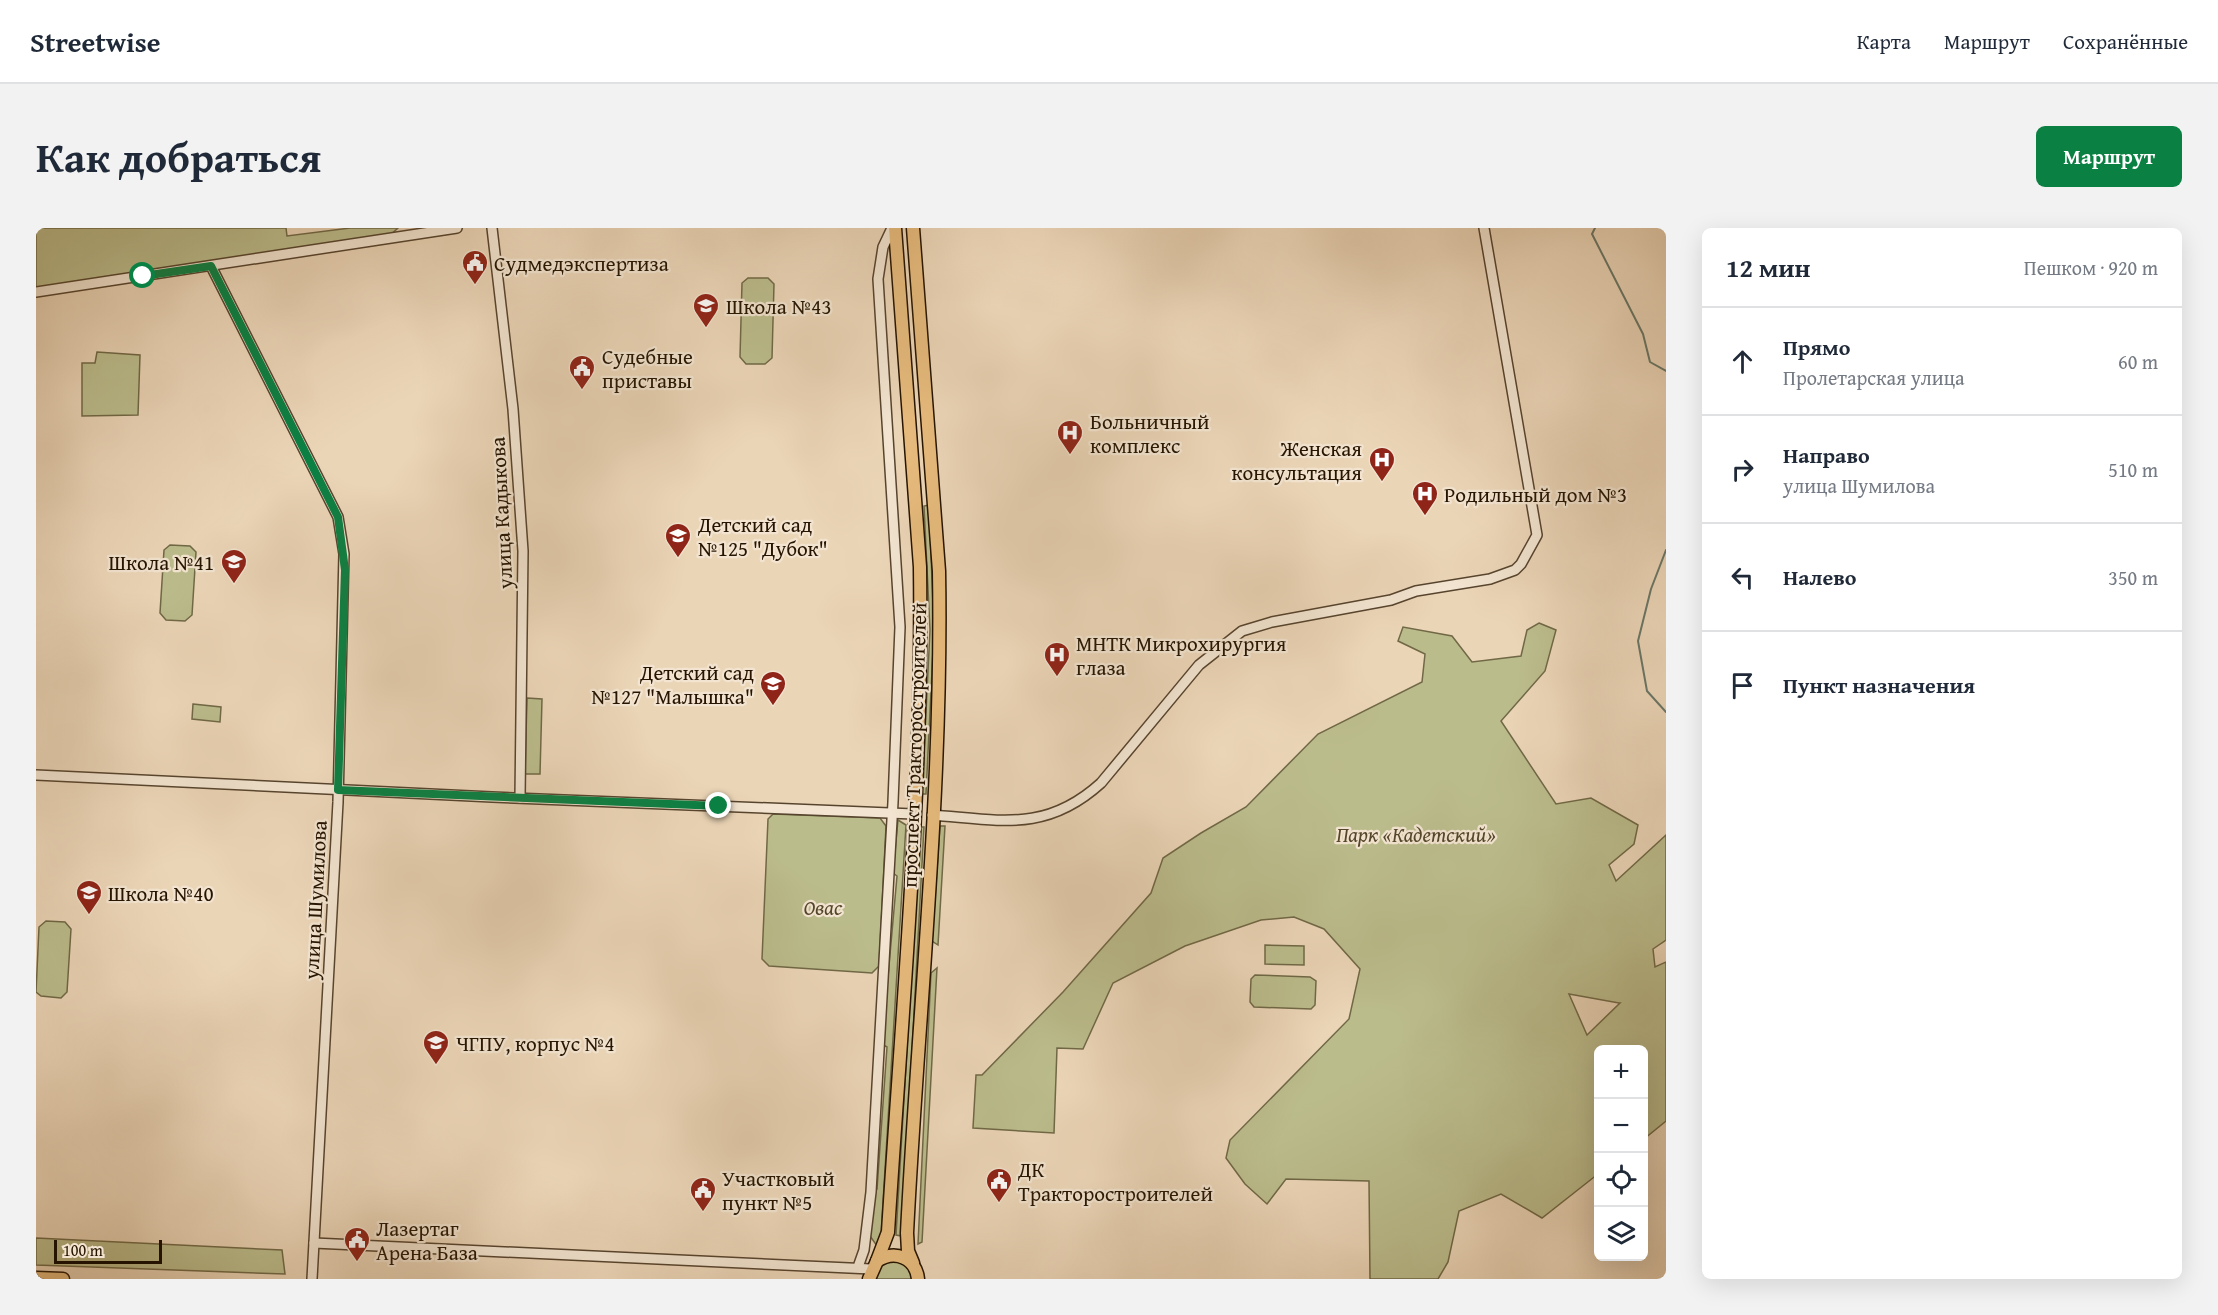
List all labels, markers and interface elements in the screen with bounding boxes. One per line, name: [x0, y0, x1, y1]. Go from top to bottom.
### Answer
text: Streetwise: [30, 21, 160, 62]
text: Карта: [1857, 26, 1911, 57]
text: Маршрут: [1944, 26, 2030, 57]
text: Сохранённые: [2063, 26, 2188, 57]
text: Как добраться: [36, 126, 321, 187]
button: Маршрут: [2036, 126, 2182, 187]
public building icon: Судмедэкспертиза: [460, 248, 490, 286]
place label: Судмедэкспертиза: [494, 248, 669, 279]
text: 12 мин: [1726, 248, 1811, 287]
text: Пешком · 920 m: [2024, 253, 2158, 282]
route start: [129, 262, 155, 288]
school or university icon: Школа №43: [691, 291, 721, 329]
place label: Школа №43: [726, 291, 832, 322]
text: Прямо: [1783, 331, 1850, 363]
place label: Судебные приставы: [602, 341, 693, 396]
icon: ahead: [1726, 345, 1759, 378]
text: 60 m: [2118, 347, 2158, 376]
public building icon: Судебные приставы: [567, 353, 597, 391]
text: Пролетарская улица: [1783, 363, 1965, 392]
place label: Больничный комплекс: [1090, 406, 1209, 461]
hospital icon: Больничный комплекс: [1055, 418, 1085, 456]
place label: Женская консультация: [1231, 433, 1362, 488]
street label: улица Кадыкова: [482, 436, 521, 591]
text: Направо: [1783, 439, 1870, 471]
hospital icon: Женская консультация: [1367, 445, 1397, 483]
icon: right: [1726, 453, 1759, 486]
text: 510 m: [2108, 455, 2158, 484]
text: улица Шумилова: [1783, 471, 1935, 500]
hospital icon: Родильный дом №3: [1410, 479, 1440, 517]
place label: Родильный дом №3: [1444, 479, 1627, 510]
place label: Детский сад №125 "Дубок": [697, 509, 828, 564]
school or university icon: Детский сад №125 "Дубок": [663, 521, 693, 559]
place label: Школа №41: [108, 547, 214, 578]
school or university icon: Школа №41: [219, 547, 249, 585]
icon: left: [1726, 561, 1759, 594]
text: Налево: [1783, 561, 1856, 593]
text: 350 m: [2108, 563, 2158, 592]
street label: проспект Тракторостроителей: [894, 602, 934, 888]
place label: МНТК Микрохирургия глаза: [1076, 628, 1287, 683]
hospital icon: МНТК Микрохирургия глаза: [1042, 640, 1072, 678]
place label: Детский сад №127 "Малышка": [591, 657, 755, 712]
school or university icon: Детский сад №127 "Малышка": [758, 669, 788, 707]
icon: arrive: [1726, 669, 1759, 702]
text: Пункт назначения: [1783, 669, 1975, 701]
route end: [705, 792, 731, 818]
park label: Парк «Кадетский»: [1336, 819, 1496, 850]
street label: улица Шумилова: [295, 820, 335, 981]
school or university icon: Школа №40: [74, 878, 104, 916]
place label: Школа №40: [108, 878, 214, 909]
park label: Овас: [804, 892, 843, 923]
school or university icon: ЧГПУ, корпус №4: [421, 1028, 451, 1066]
place label: ЧГПУ, корпус №4: [456, 1028, 615, 1059]
map controls: [1594, 1045, 1648, 1261]
button: +: [1594, 1045, 1648, 1099]
button: −: [1594, 1099, 1648, 1153]
button: locate: [1594, 1153, 1648, 1207]
place label: ДК Тракторостроителей: [1017, 1154, 1213, 1209]
place label: Участковый пункт №5: [722, 1163, 835, 1218]
public building icon: ДК Тракторостроителей: [984, 1166, 1014, 1204]
public building icon: Участковый пункт №5: [688, 1175, 718, 1213]
button: layers: [1594, 1207, 1648, 1261]
place label: Лазертаг Арена База: [376, 1213, 478, 1268]
public building icon: Лазертаг Арена База: [342, 1225, 372, 1263]
scale bar: [54, 1237, 162, 1264]
text: 100 m: [63, 1238, 103, 1262]

